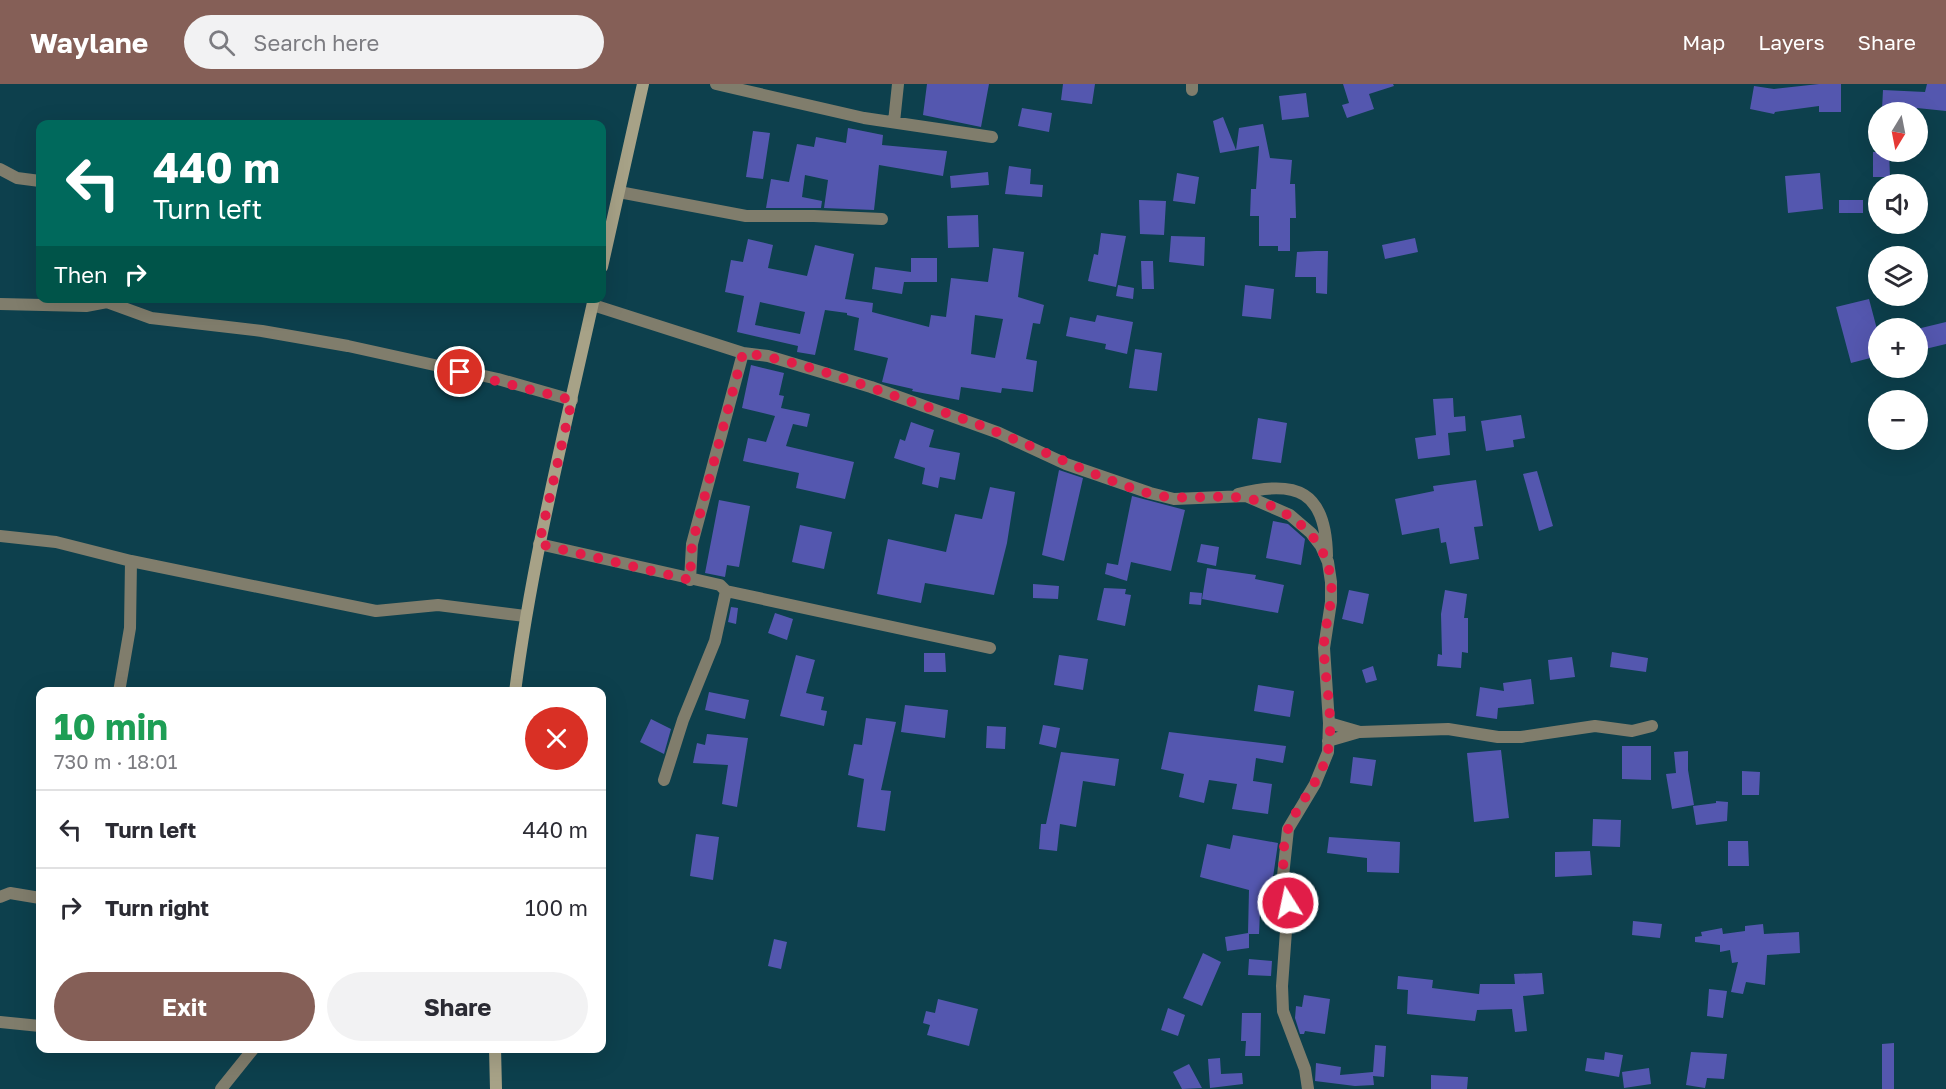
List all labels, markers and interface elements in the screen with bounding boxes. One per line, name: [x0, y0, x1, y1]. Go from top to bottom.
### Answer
search box: [184, 15, 604, 69]
text: Waylane: [30, 26, 148, 59]
icon: search: [205, 26, 238, 59]
text: Search here: [253, 29, 379, 56]
text: Map: [1682, 29, 1725, 55]
text: Layers: [1758, 29, 1825, 55]
text: Share: [1858, 29, 1916, 55]
north arrow: [1868, 102, 1928, 162]
map controls: [1868, 102, 1928, 450]
text: 440 m: [153, 142, 280, 192]
icon: left: [54, 144, 132, 222]
button: sound: [1868, 174, 1928, 234]
text: Turn left: [153, 193, 262, 225]
button: layers: [1868, 246, 1928, 306]
icon: right: [119, 258, 152, 291]
text: Then: [54, 261, 107, 288]
button: +: [1868, 318, 1928, 378]
pin: [434, 346, 485, 397]
icon: arrive: [443, 355, 476, 388]
button: −: [1868, 390, 1928, 450]
text: 10 min: [54, 705, 168, 748]
button: close: [525, 707, 588, 770]
text: 730 m · 18:01: [54, 749, 177, 773]
icon: left: [54, 813, 87, 846]
text: Turn left: [105, 816, 196, 843]
text: 440 m: [523, 816, 588, 843]
position arrow: [1256, 871, 1320, 935]
icon: right: [54, 891, 87, 924]
text: Turn right: [105, 894, 209, 921]
text: 100 m: [525, 894, 588, 921]
button: Exit: [54, 972, 315, 1041]
button: Share: [327, 972, 588, 1041]

